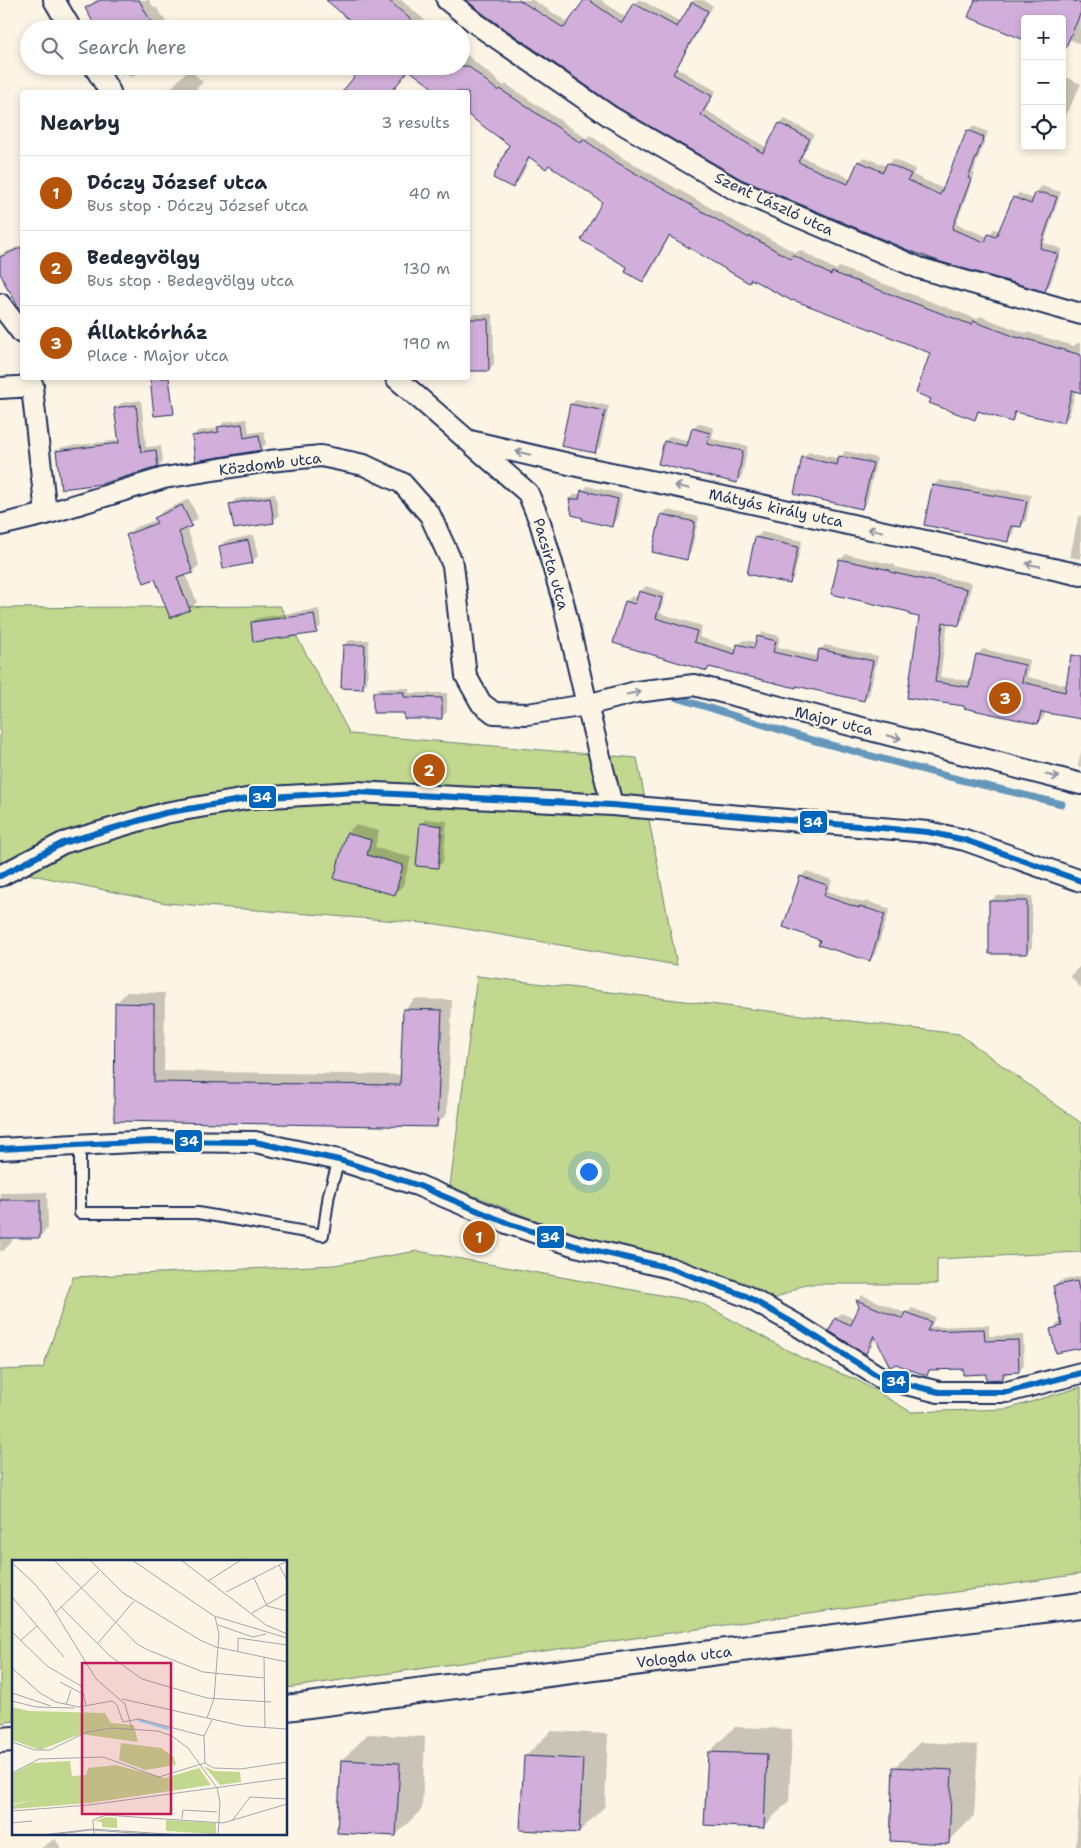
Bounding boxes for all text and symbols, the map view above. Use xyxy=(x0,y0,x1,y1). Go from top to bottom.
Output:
map controls xyxy=(1021,15,1066,150)
button: + xyxy=(1021,15,1066,60)
search box xyxy=(20,20,470,75)
icon: search xyxy=(38,34,66,62)
text: Search here xyxy=(78,35,187,60)
button: − xyxy=(1021,60,1066,105)
button: locate xyxy=(1021,105,1066,150)
text: Nearby xyxy=(40,109,120,137)
text: 3 results xyxy=(381,112,450,133)
street label: Szent László utca xyxy=(711,168,837,241)
text: Dóczy József utca xyxy=(87,170,267,195)
text: 1 xyxy=(52,183,60,204)
text: 40 m xyxy=(408,183,450,204)
text: Bus stop · Dóczy József utca xyxy=(87,195,308,216)
text: Bedegvölgy xyxy=(87,245,200,270)
text: 2 xyxy=(50,258,62,279)
text: 130 m xyxy=(403,258,450,279)
text: Bus stop · Bedegvölgy utca xyxy=(87,270,294,291)
text: Állatkórház xyxy=(87,320,208,345)
text: 3 xyxy=(50,333,62,354)
text: 190 m xyxy=(403,333,450,354)
text: Place · Major utca xyxy=(87,345,228,366)
street label: Közdomb utca xyxy=(218,448,323,480)
one-way arrow xyxy=(515,448,531,457)
one-way arrow xyxy=(674,482,690,491)
street label: Mátyás király utca xyxy=(707,484,846,532)
street label: Pacsirta utca xyxy=(528,516,574,613)
one-way arrow xyxy=(867,525,883,534)
one-way arrow xyxy=(1026,560,1042,569)
pin: 3 xyxy=(989,679,1021,717)
one-way arrow xyxy=(625,688,641,697)
street label: Major utca xyxy=(793,702,876,741)
one-way arrow xyxy=(886,733,902,742)
pin: 2 xyxy=(413,751,445,789)
one-way arrow xyxy=(1043,772,1059,782)
line badge: 34 xyxy=(248,785,277,809)
text: 34 xyxy=(252,788,272,806)
line badge: 34 xyxy=(799,810,828,834)
text: 34 xyxy=(803,813,823,831)
line badge: 34 xyxy=(174,1129,203,1153)
text: 34 xyxy=(179,1132,199,1150)
your location xyxy=(576,1159,602,1185)
pin: 1 xyxy=(463,1218,495,1256)
line badge: 34 xyxy=(536,1225,565,1249)
text: 34 xyxy=(540,1228,560,1246)
line badge: 34 xyxy=(881,1370,910,1394)
text: 34 xyxy=(886,1372,906,1390)
inset map xyxy=(12,1560,288,1836)
street label: Vologda utca xyxy=(635,1641,733,1673)

